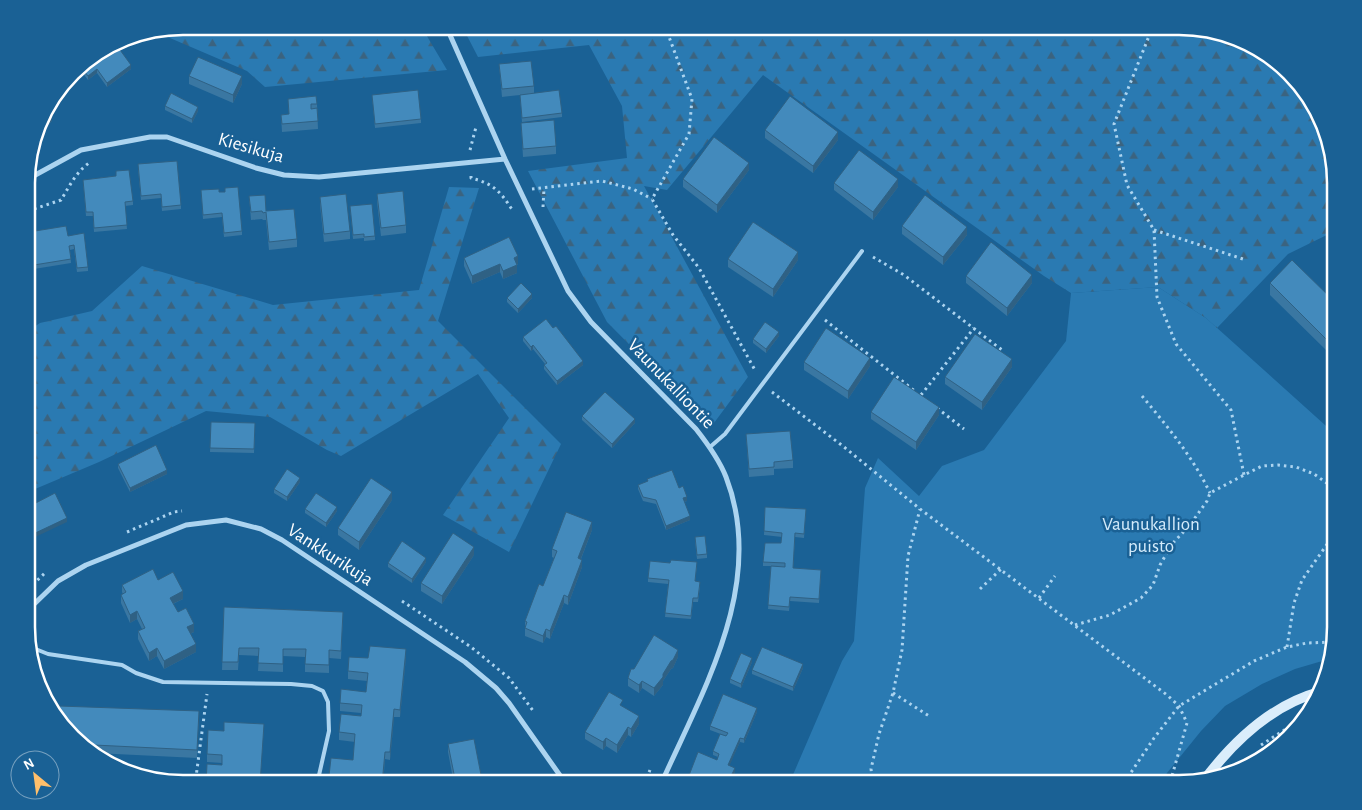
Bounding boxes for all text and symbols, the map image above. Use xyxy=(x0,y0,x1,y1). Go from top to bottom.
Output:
street label: Kiesikuja xyxy=(216,130,286,167)
street label: Vaunukalliontie xyxy=(624,335,718,433)
park label: Vaunukallion puisto xyxy=(1102,515,1200,556)
street label: Vankkurikuja xyxy=(284,520,376,590)
north arrow xyxy=(10,750,60,800)
text: N xyxy=(22,756,37,773)

